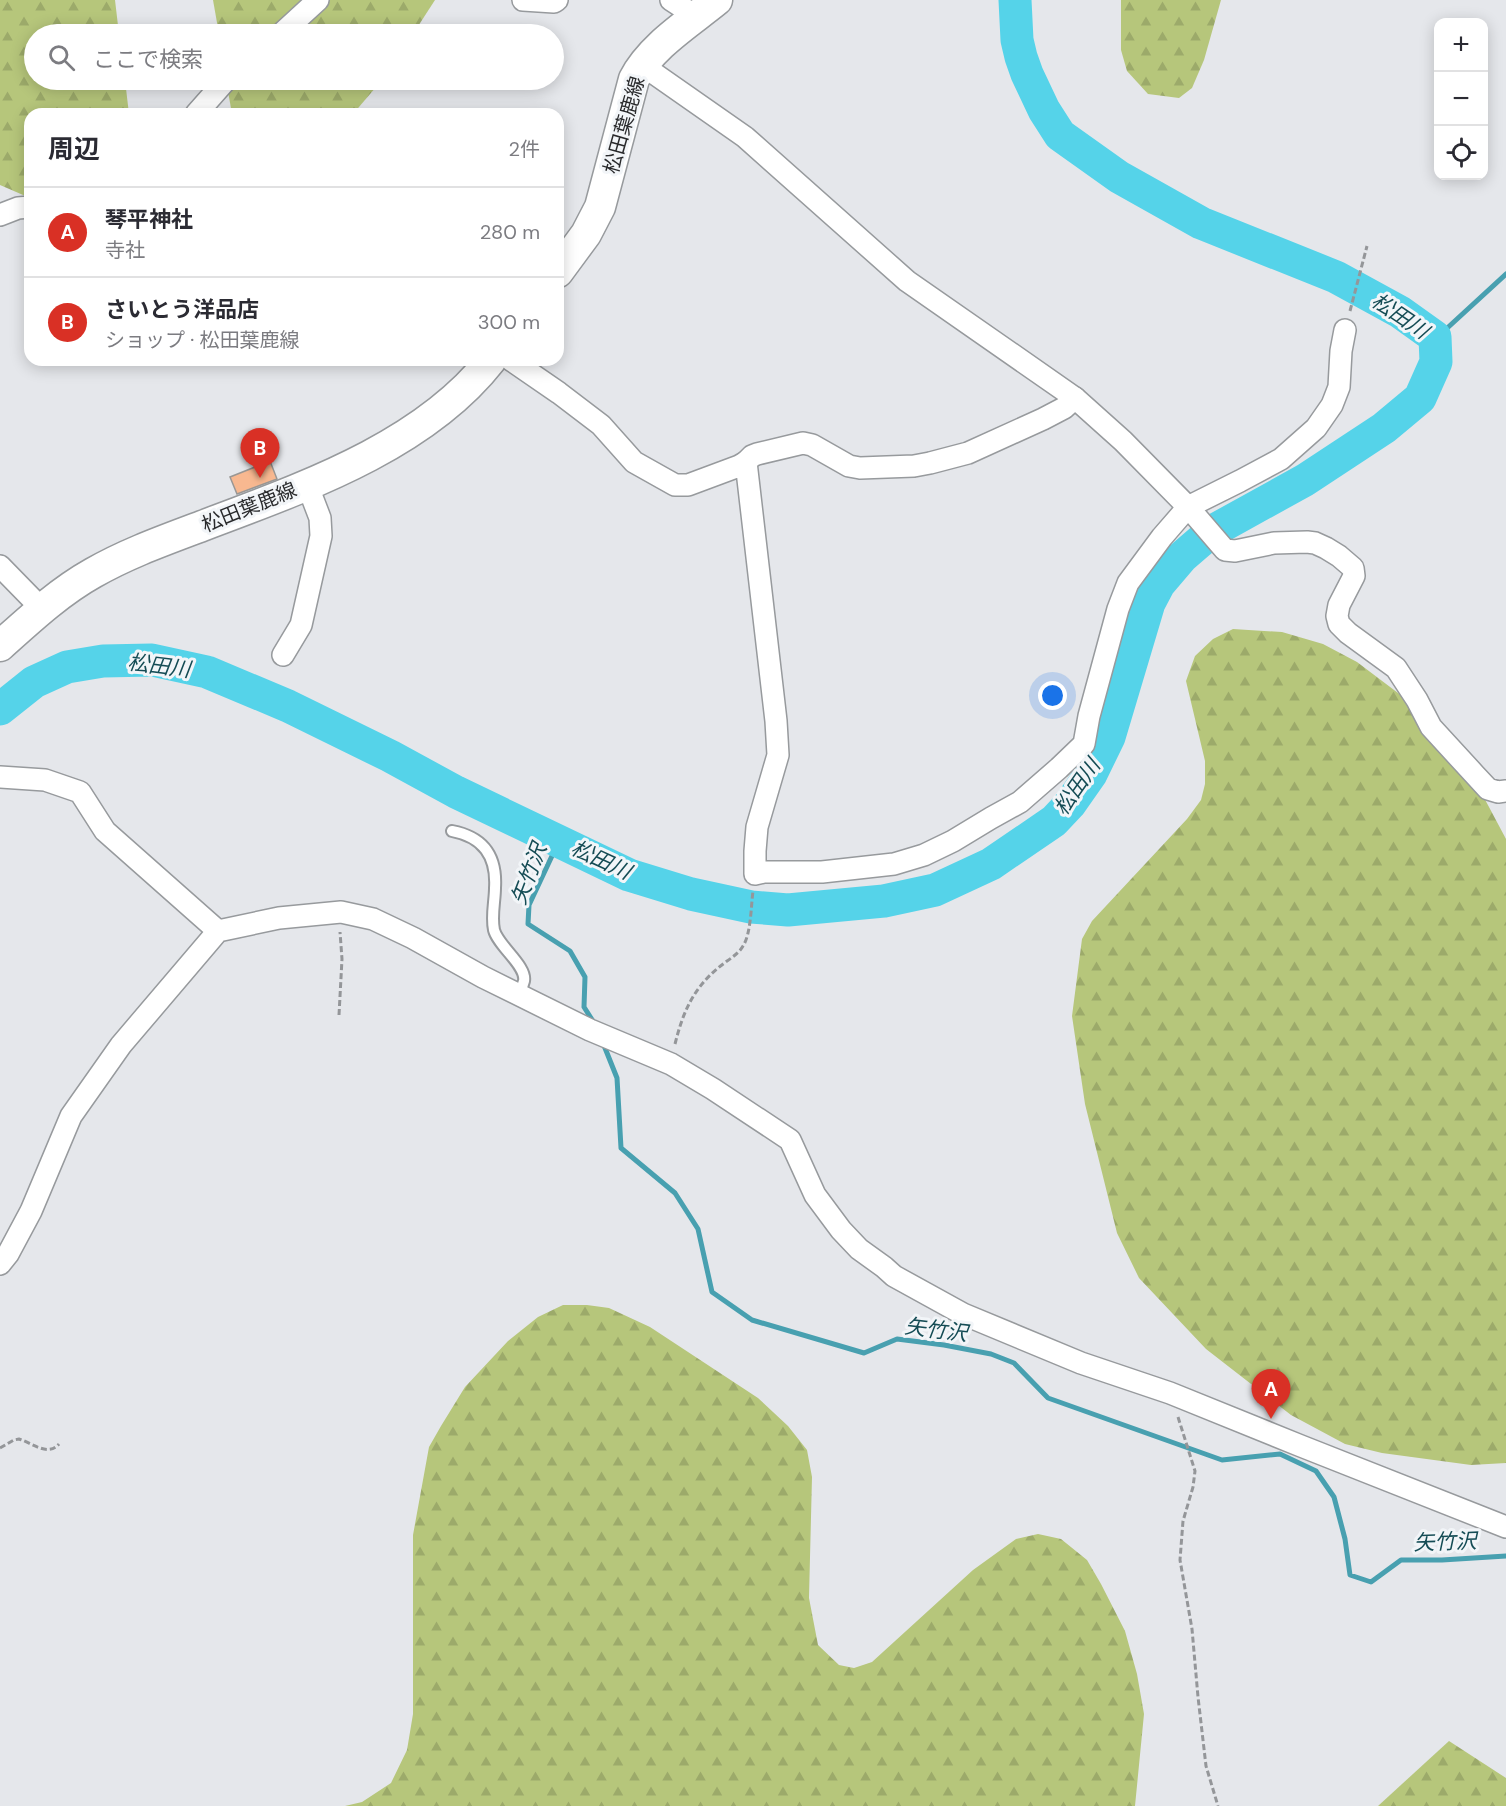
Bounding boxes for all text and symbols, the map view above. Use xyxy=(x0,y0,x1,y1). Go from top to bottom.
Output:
map controls xyxy=(1434,18,1488,180)
button: + xyxy=(1434,18,1488,72)
search box xyxy=(24,24,564,90)
icon: search xyxy=(45,41,78,74)
text: ここで検索 xyxy=(93,45,203,74)
button: − xyxy=(1434,72,1488,126)
street label: 松田葉鹿線 xyxy=(598,73,650,177)
button: locate xyxy=(1434,126,1488,180)
text: 周辺 xyxy=(48,132,100,166)
text: 2件 xyxy=(508,136,540,162)
text: 琴平神社 xyxy=(105,205,193,234)
text: A xyxy=(60,219,75,245)
text: 280 m xyxy=(480,219,540,245)
text: 寺社 xyxy=(105,237,145,263)
water label: 松田川 xyxy=(1366,287,1436,346)
text: さいとう洋品店 xyxy=(105,295,259,324)
text: B xyxy=(61,309,74,335)
text: 300 m xyxy=(478,309,540,335)
text: ショップ · 松田葉鹿線 xyxy=(105,327,300,353)
pin: B xyxy=(240,428,280,478)
street label: 松田葉鹿線 xyxy=(198,476,300,538)
water label: 松田川 xyxy=(126,648,194,684)
your location xyxy=(1038,681,1067,710)
water label: 松田川 xyxy=(1047,752,1108,821)
water label: 松田川 xyxy=(567,834,637,887)
water label: 矢竹沢 xyxy=(505,837,554,908)
water label: 矢竹沢 xyxy=(903,1312,972,1348)
pin: A xyxy=(1252,1370,1290,1419)
water label: 矢竹沢 xyxy=(1413,1527,1480,1557)

